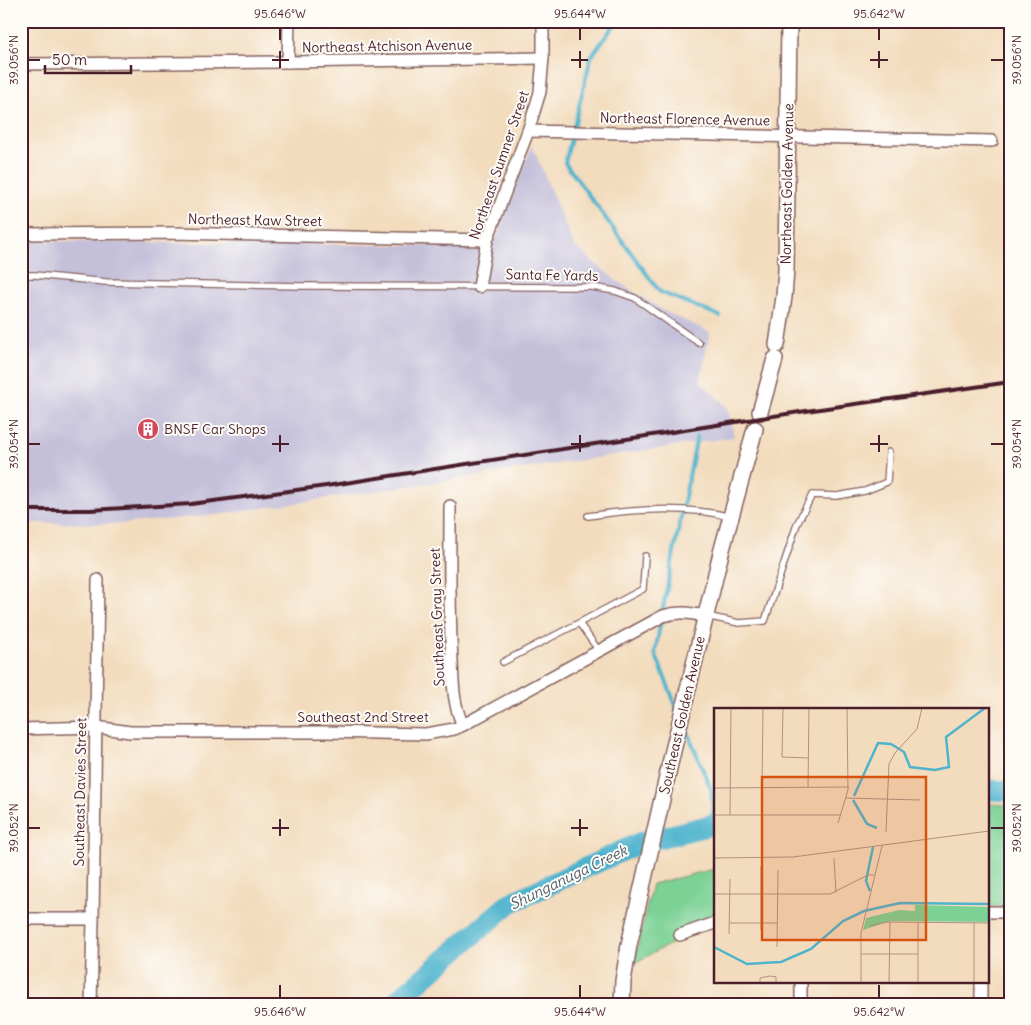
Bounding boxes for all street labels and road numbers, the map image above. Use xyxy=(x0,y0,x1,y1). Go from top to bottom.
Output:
street label: Northeast Atchison Avenue xyxy=(302,36,472,56)
street label: Northeast Sumner Street xyxy=(465,88,533,242)
street label: Northeast Golden Avenue xyxy=(777,103,797,265)
street label: Northeast Florence Avenue xyxy=(600,109,770,129)
street label: Northeast Kaw Street xyxy=(188,210,322,230)
street label: Santa Fe Yards xyxy=(505,265,599,285)
street label: Southeast Gray Street xyxy=(426,547,448,687)
street label: Southeast Golden Avenue xyxy=(655,634,709,796)
street label: Southeast 2nd Street xyxy=(297,708,429,726)
street label: Southeast Davies Street xyxy=(70,717,90,867)

